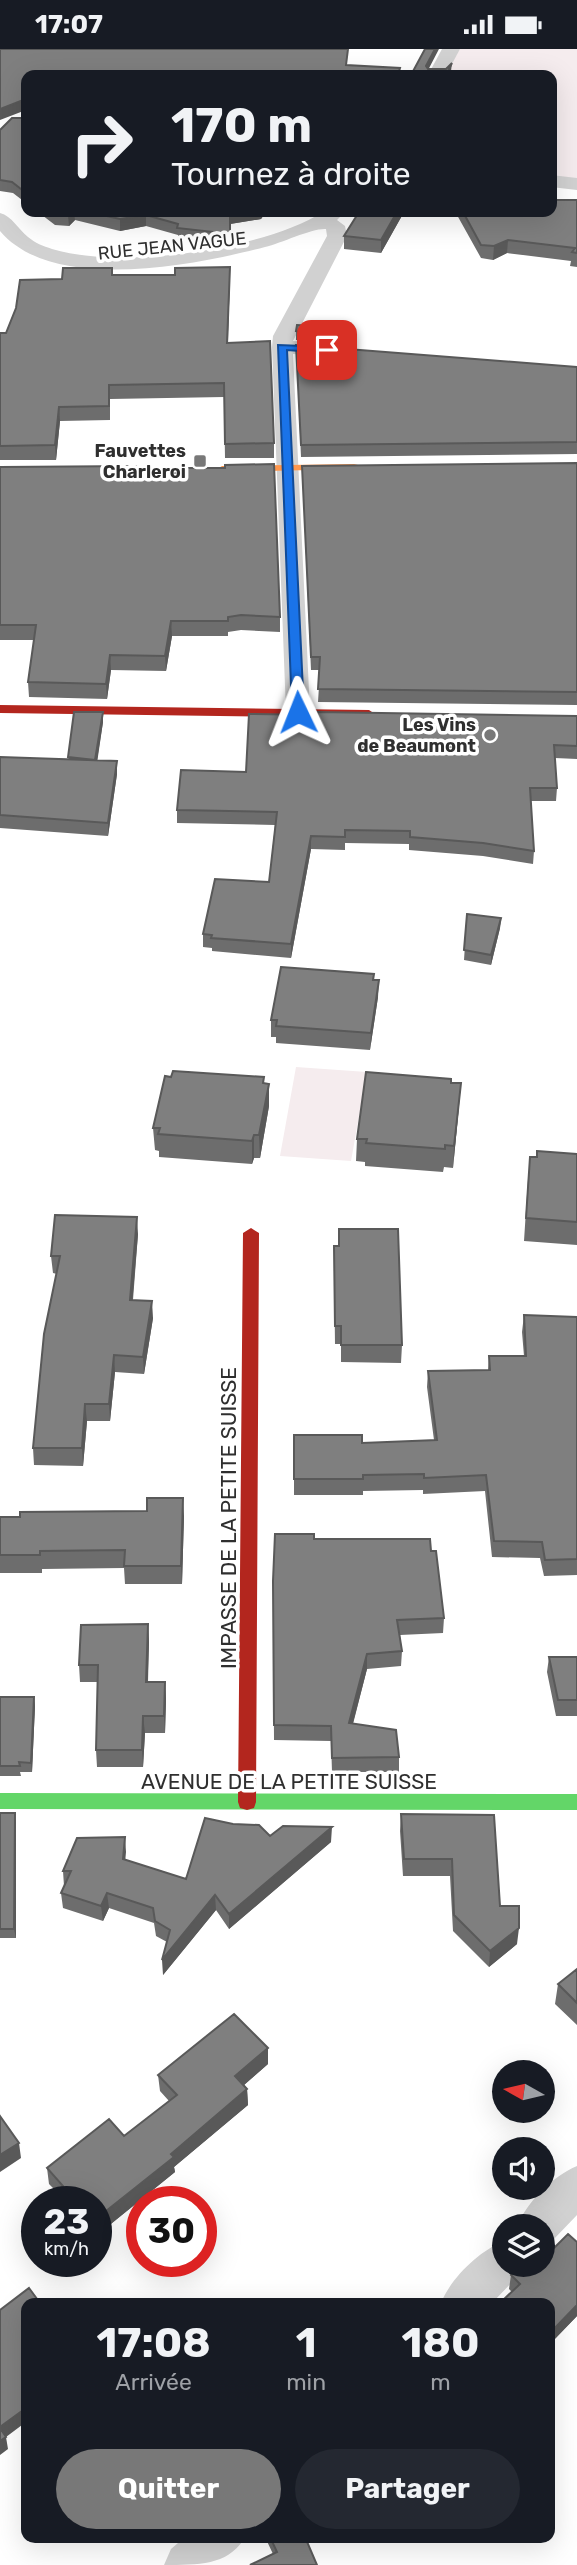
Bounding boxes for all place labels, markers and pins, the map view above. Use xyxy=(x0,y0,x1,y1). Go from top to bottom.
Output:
pin xyxy=(297,320,357,380)
place label: Fauvettes Charleroi xyxy=(95,440,186,483)
marker: Fauvettes Charleroi xyxy=(192,453,208,469)
place label: Les Vins de Beaumont xyxy=(357,714,476,757)
marker: Les Vins de Beaumont xyxy=(482,727,498,743)

